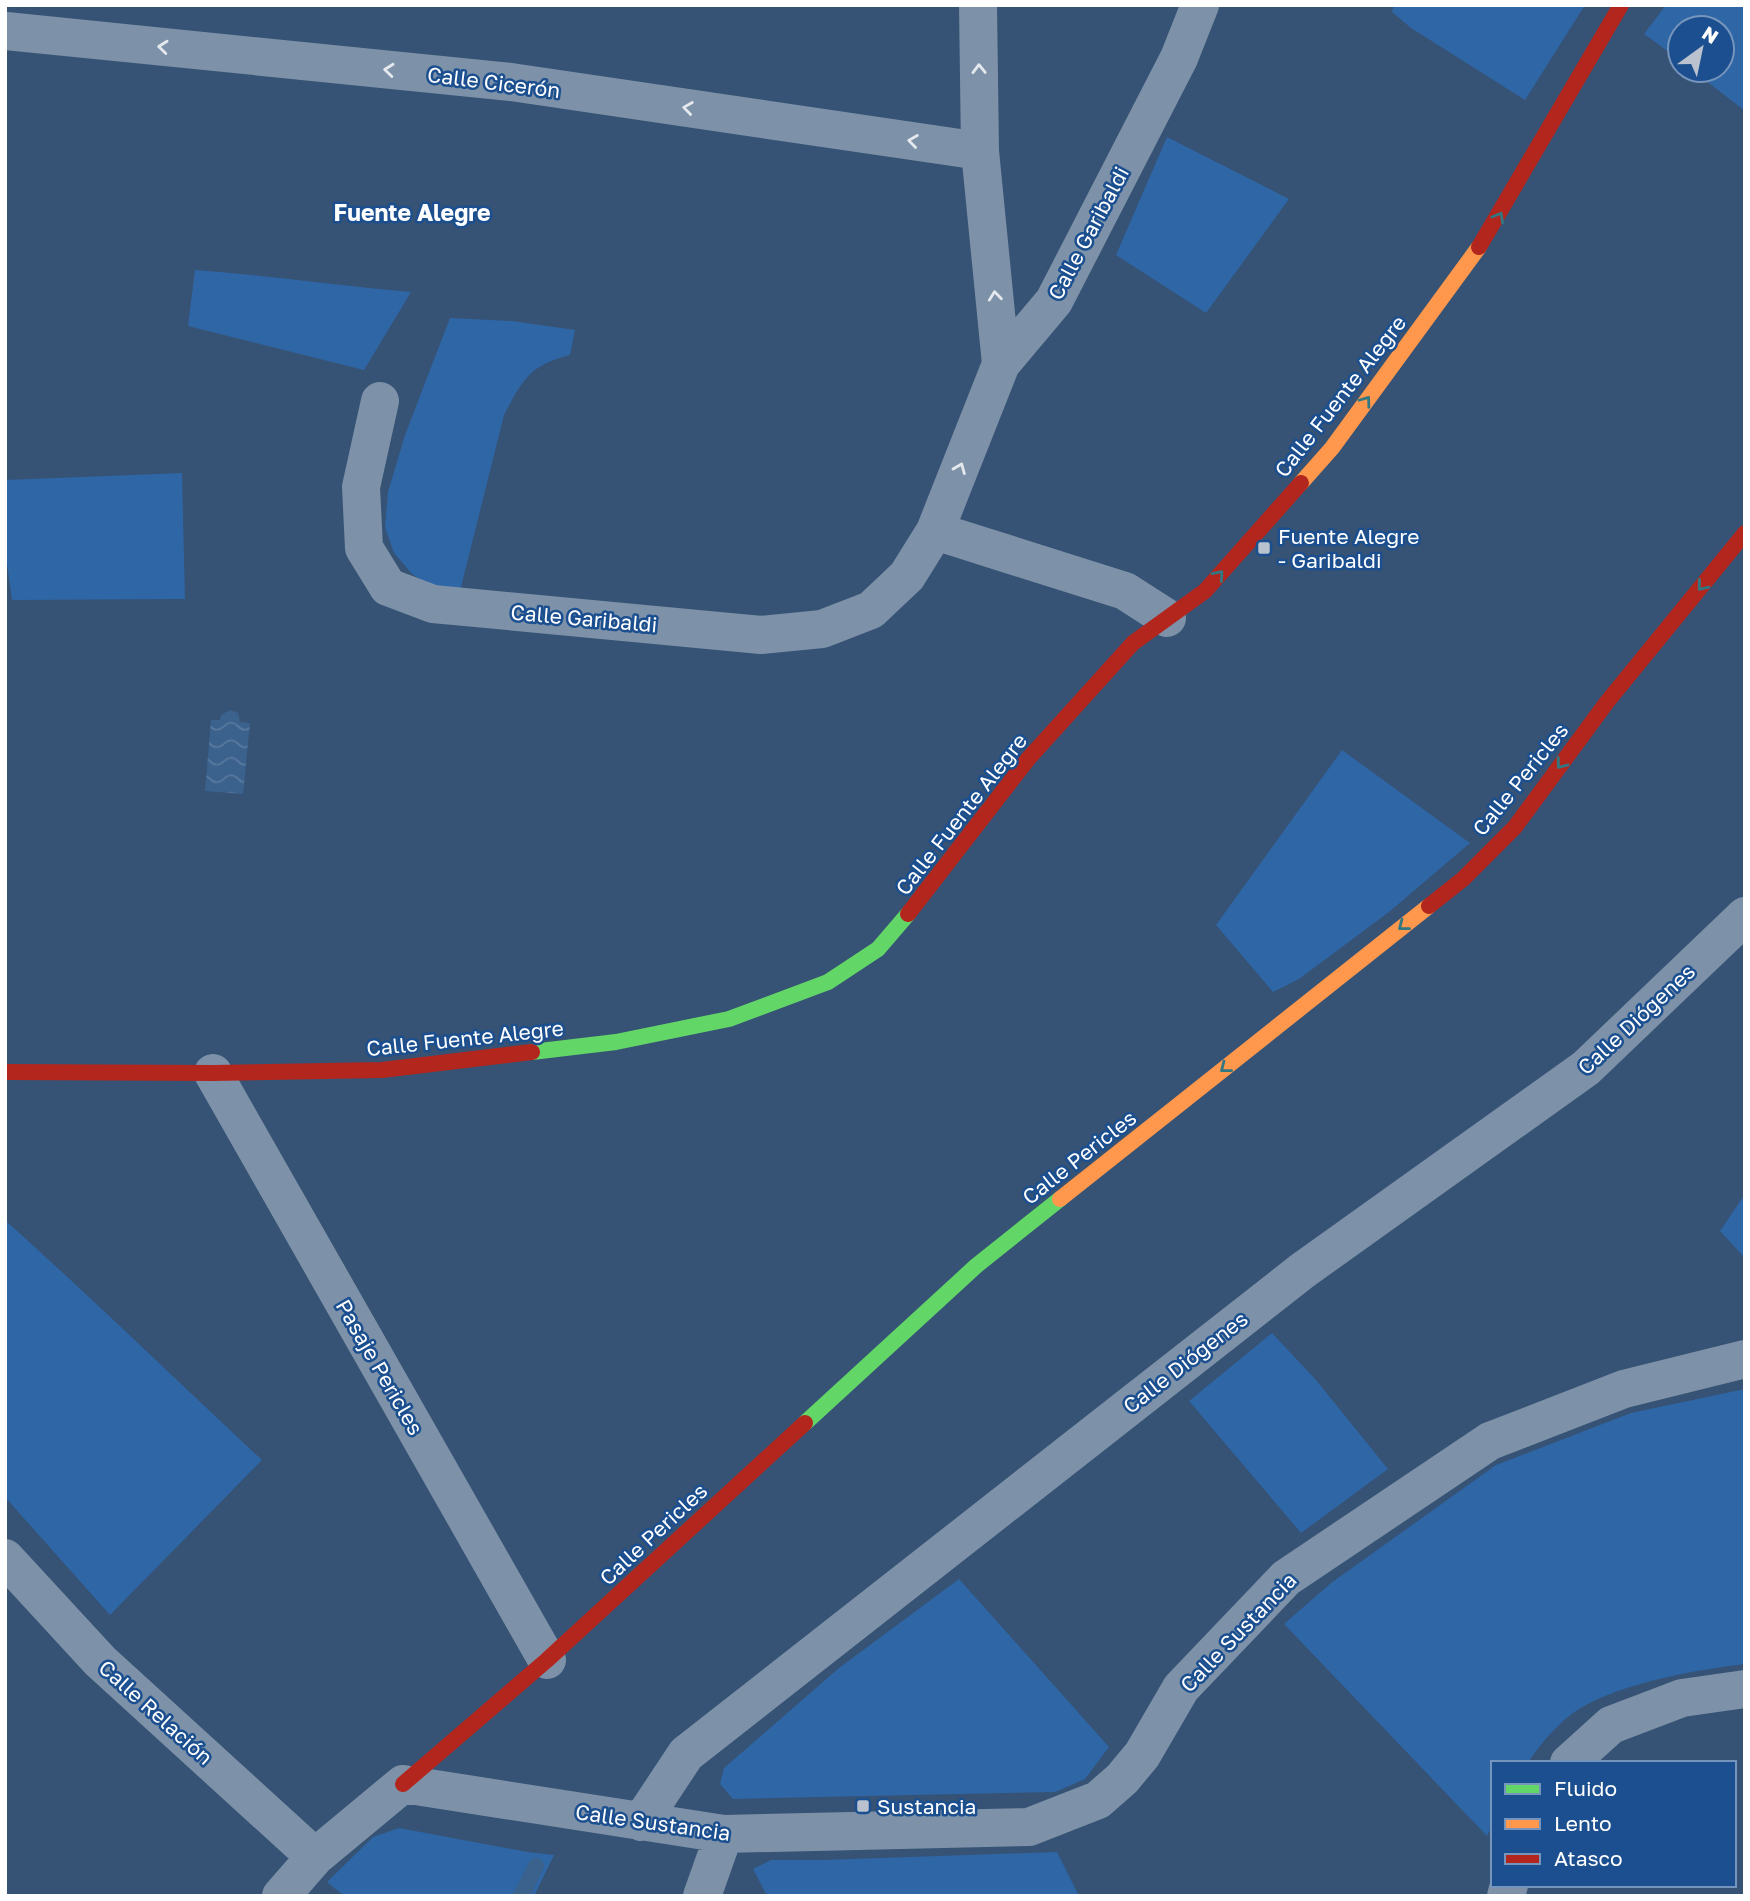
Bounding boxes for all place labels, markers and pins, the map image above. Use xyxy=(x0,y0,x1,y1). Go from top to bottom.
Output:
place label: Fuente Alegre - Garibaldi xyxy=(1278,523,1419,573)
marker: Fuente Alegre - Garibaldi xyxy=(1256,540,1272,556)
place label: Sustancia xyxy=(877,1793,976,1819)
marker: Sustancia xyxy=(855,1798,871,1814)

